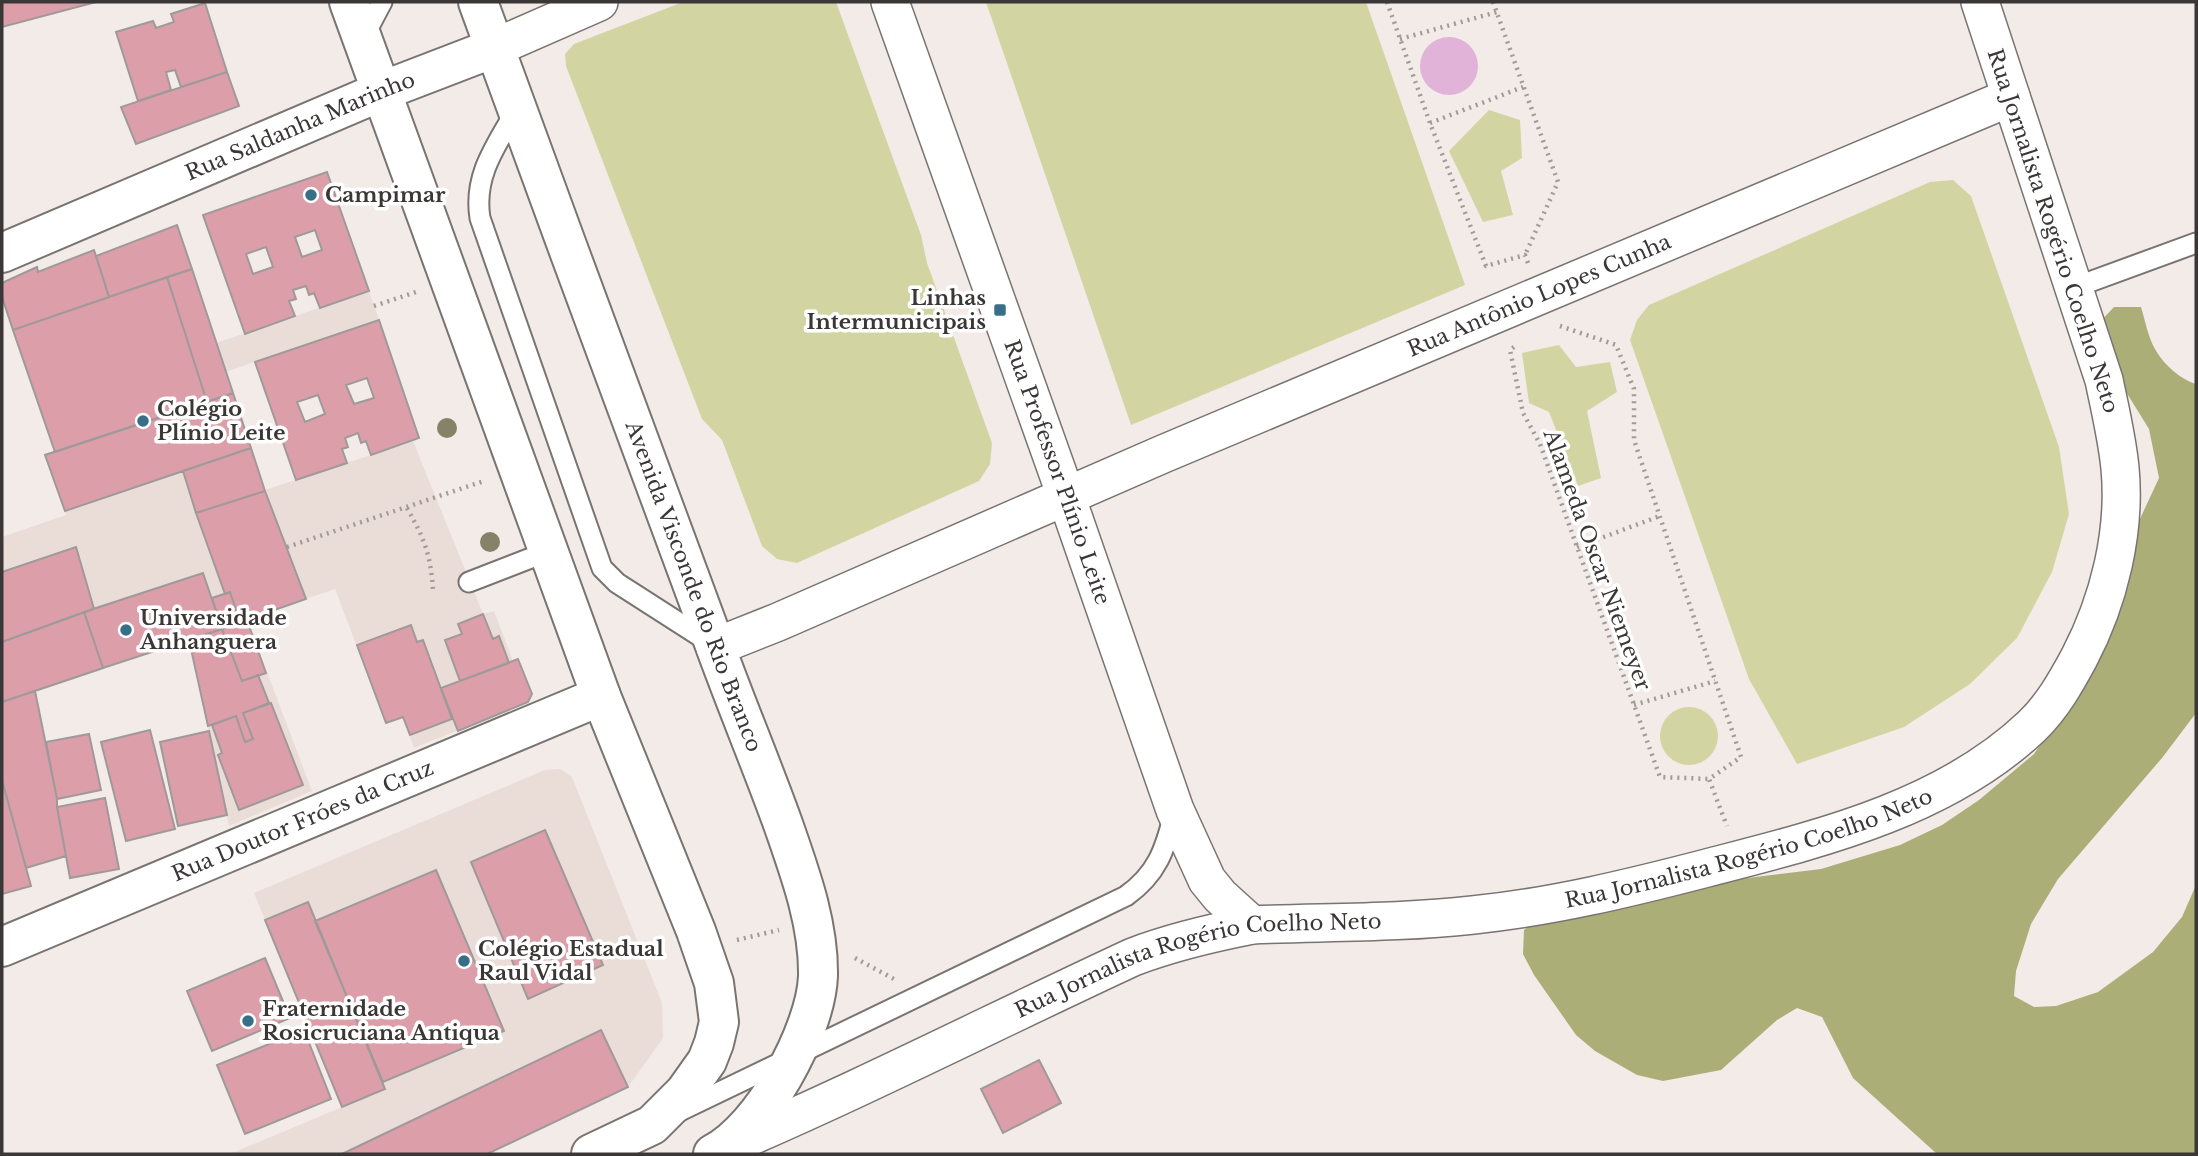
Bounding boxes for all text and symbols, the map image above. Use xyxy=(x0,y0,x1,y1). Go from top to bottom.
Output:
street label: Rua Jornalista Rogério Coelho Neto xyxy=(1982,45,2124,417)
street label: Rua Saldanha Marinho xyxy=(181,67,419,186)
place label: Campimar xyxy=(325,182,446,208)
marker: Campimar xyxy=(303,187,319,203)
street label: Rua Antônio Lopes Cunha xyxy=(1404,229,1675,363)
place label: Linhas Intermunicipais xyxy=(807,285,986,335)
marker: Linhas Intermunicipais xyxy=(992,302,1008,318)
street label: Rua Professor Plínio Leite xyxy=(998,336,1116,608)
place label: Colégio Plínio Leite xyxy=(157,396,285,446)
marker: Colégio Plínio Leite xyxy=(135,413,151,429)
street label: Avenida Visconde do Rio Branco xyxy=(619,416,767,756)
street label: Alameda Oscar Niemeyer xyxy=(1537,425,1656,694)
place label: Universidade Anhanguera xyxy=(139,605,287,655)
marker: Universidade Anhanguera xyxy=(118,622,134,638)
street label: Rua Doutor Fróes da Cruz xyxy=(168,755,437,887)
street label: Rua Jornalista Rogério Coelho Neto xyxy=(1563,783,1937,914)
street label: Rua Jornalista Rogério Coelho Neto xyxy=(1011,908,1382,1024)
place label: Colégio Estadual Raul Vidal xyxy=(478,936,664,986)
marker: Colégio Estadual Raul Vidal xyxy=(456,953,472,969)
place label: Fraternidade Rosicruciana Antiqua xyxy=(262,996,500,1046)
marker: Fraternidade Rosicruciana Antiqua xyxy=(240,1013,256,1029)

